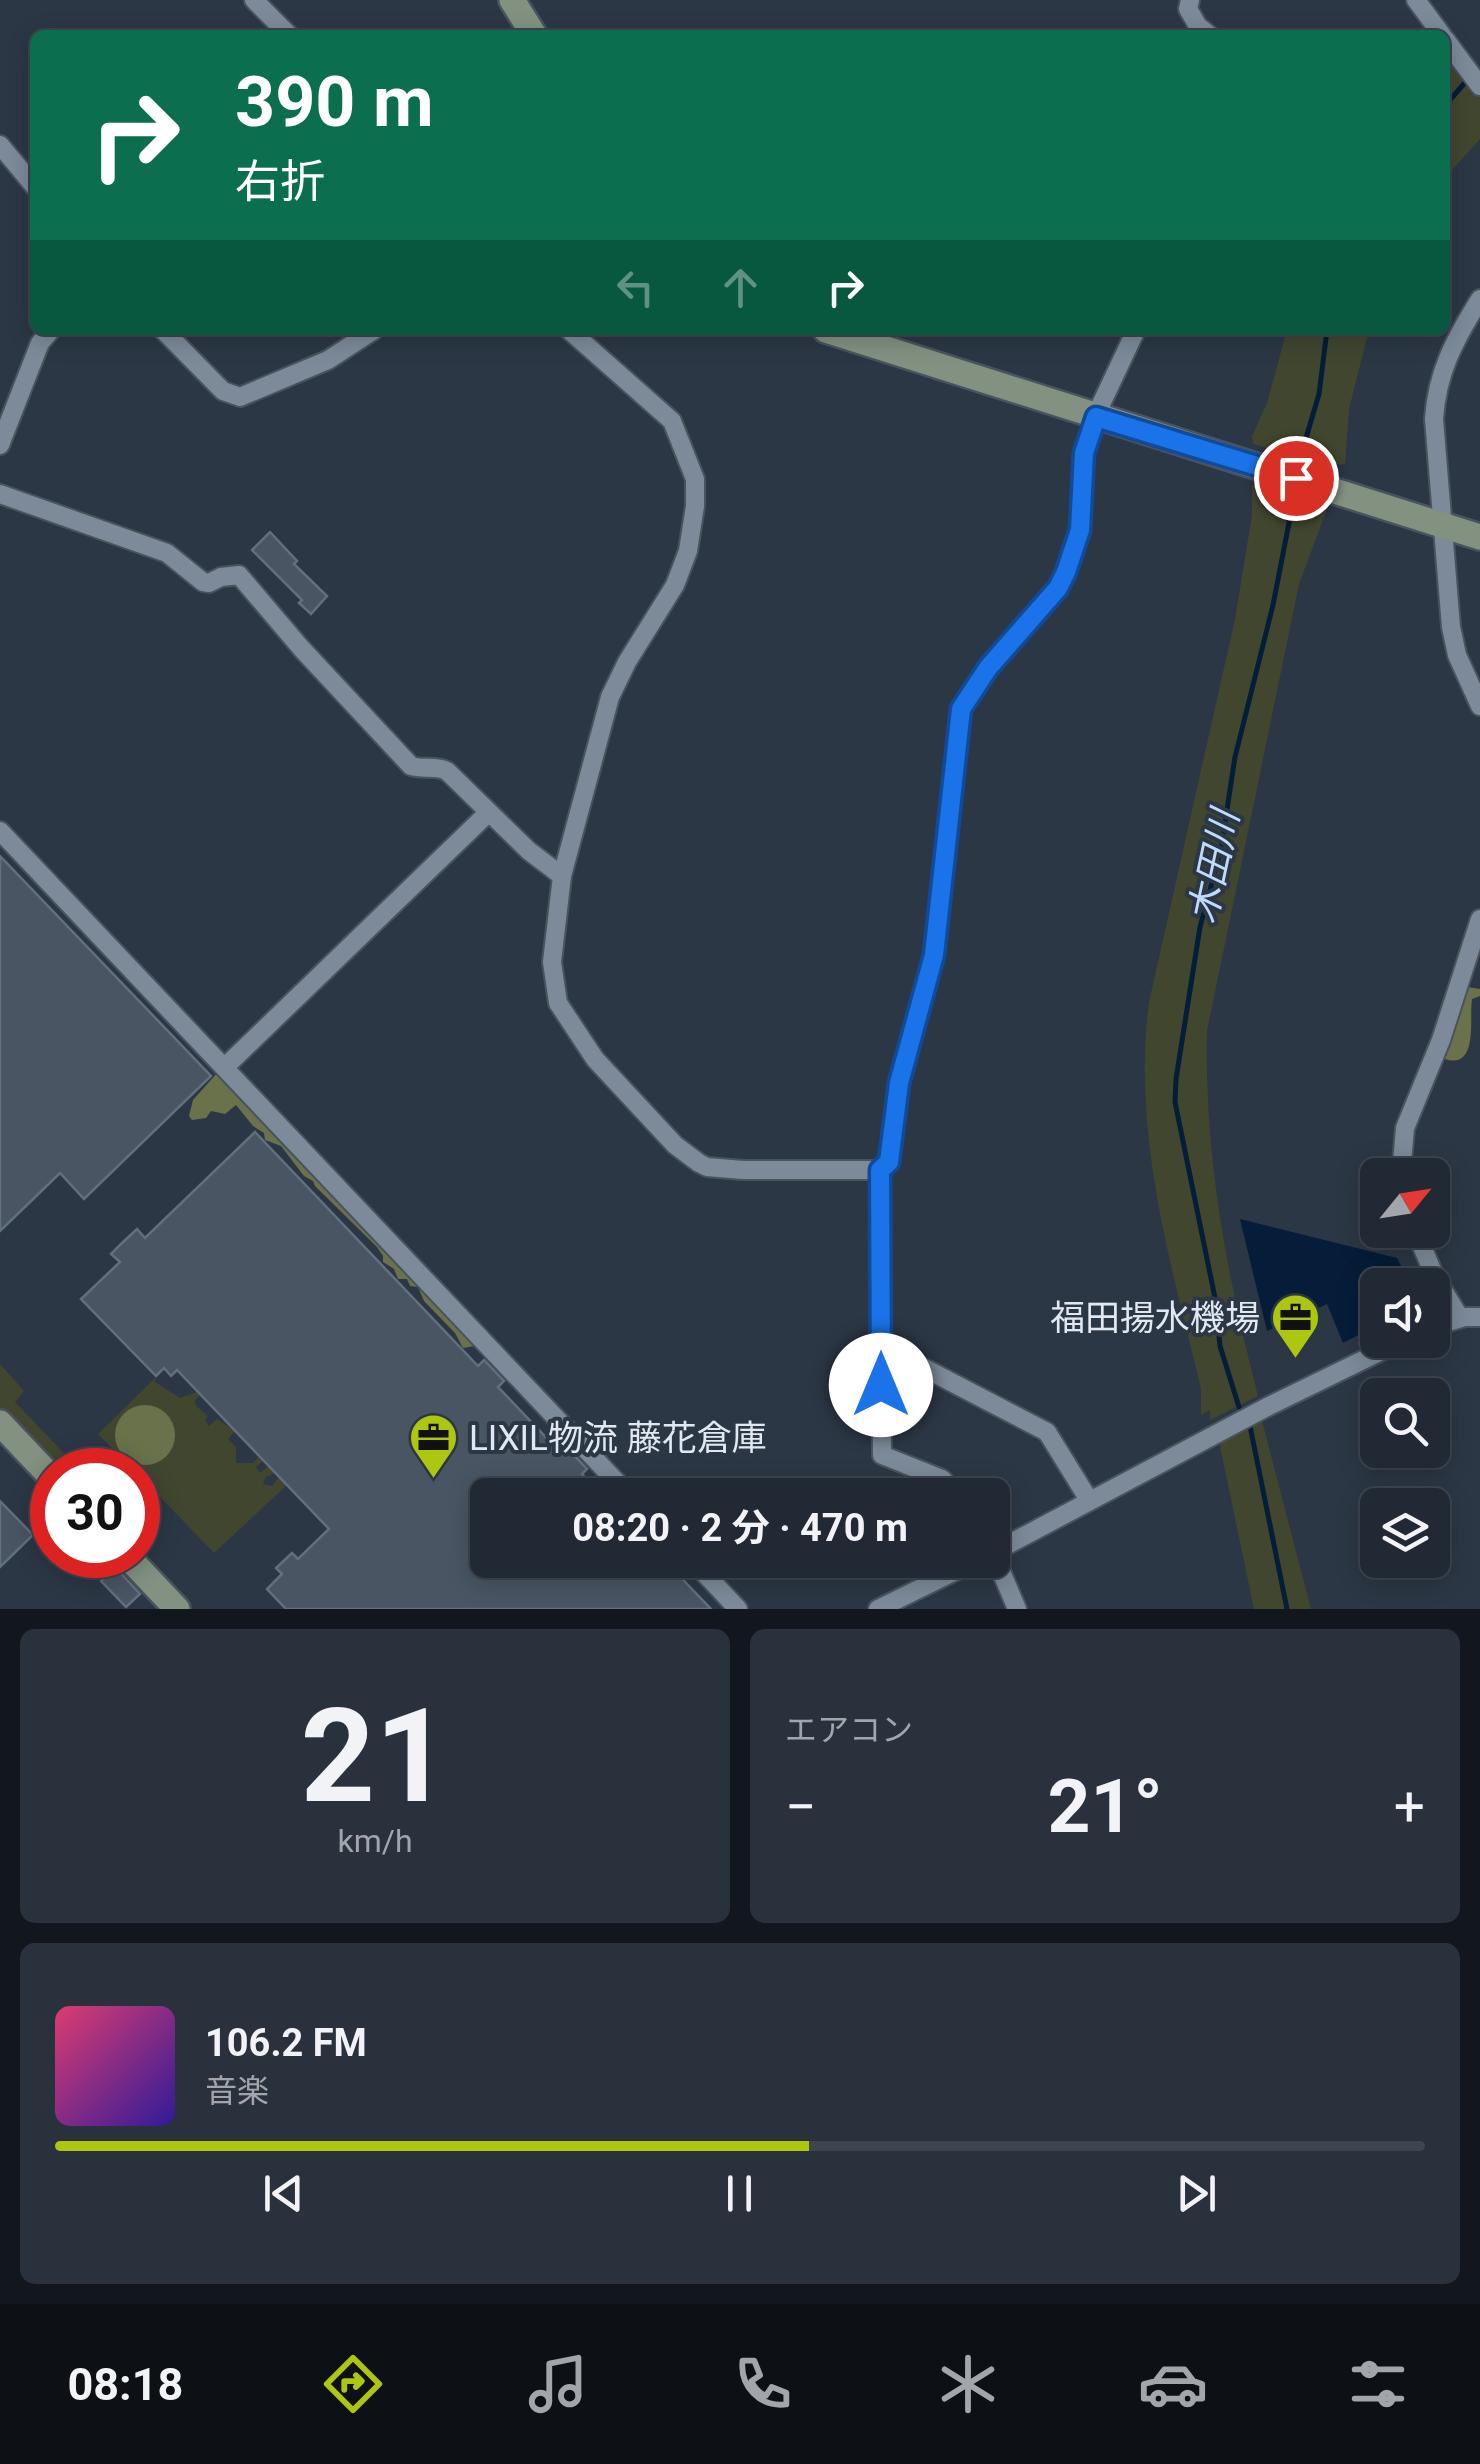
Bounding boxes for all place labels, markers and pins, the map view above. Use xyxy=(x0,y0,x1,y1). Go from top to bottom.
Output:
pin xyxy=(1254,436,1339,521)
office icon: 福田揚水機場 xyxy=(1269,1292,1321,1360)
place label: 福田揚水機場 xyxy=(1050,1298,1260,1339)
office icon: LIXIL物流 藤花倉庫 xyxy=(408,1412,460,1480)
place label: LIXIL物流 藤花倉庫 xyxy=(469,1418,767,1459)

